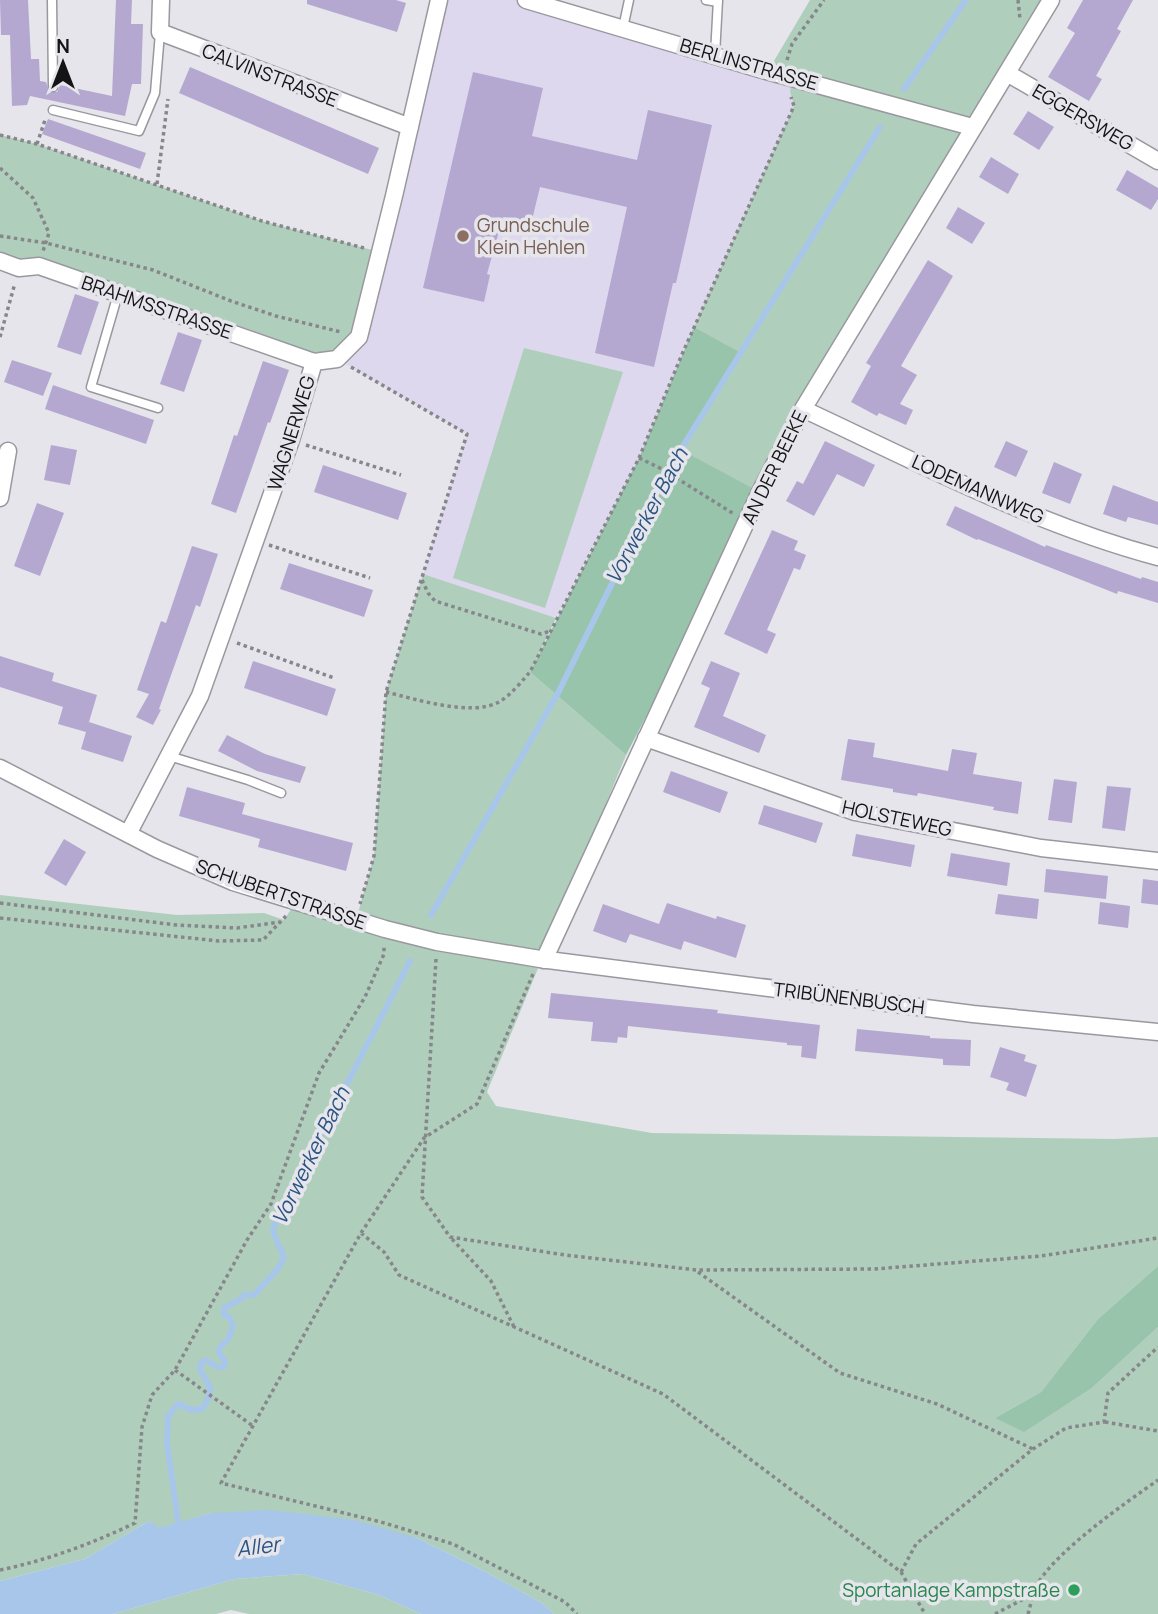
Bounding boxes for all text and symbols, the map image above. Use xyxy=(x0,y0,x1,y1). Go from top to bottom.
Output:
north arrow xyxy=(28,28,98,98)
street label: BERLINSTRASSE xyxy=(677,32,821,96)
text: N xyxy=(56,33,70,59)
street label: CALVINSTRASSE xyxy=(198,37,342,113)
street label: EGGERSWEG xyxy=(1028,78,1138,156)
place label: Grundschule Klein Hehlen xyxy=(477,212,590,260)
marker: Grundschule Klein Hehlen xyxy=(455,228,471,244)
street label: BRAHMSSTRASSE xyxy=(78,269,236,345)
street label: WAGNERWEG xyxy=(261,372,321,494)
street label: AN DER BEEKE xyxy=(735,406,813,528)
water label: Vorwerker Bach xyxy=(599,441,694,588)
street label: LODEMANNWEG xyxy=(908,448,1048,530)
street label: HOLSTEWEG xyxy=(840,794,954,842)
street label: SCHUBERTSTRASSE xyxy=(192,853,370,935)
street label: TRIBÜNENBUSCH xyxy=(772,976,926,1020)
water label: Vorwerker Bach xyxy=(265,1081,356,1229)
water label: Aller xyxy=(235,1529,283,1563)
place label: Sportanlage Kampstraße xyxy=(842,1577,1060,1603)
marker: Sportanlage Kampstraße xyxy=(1066,1582,1082,1598)

